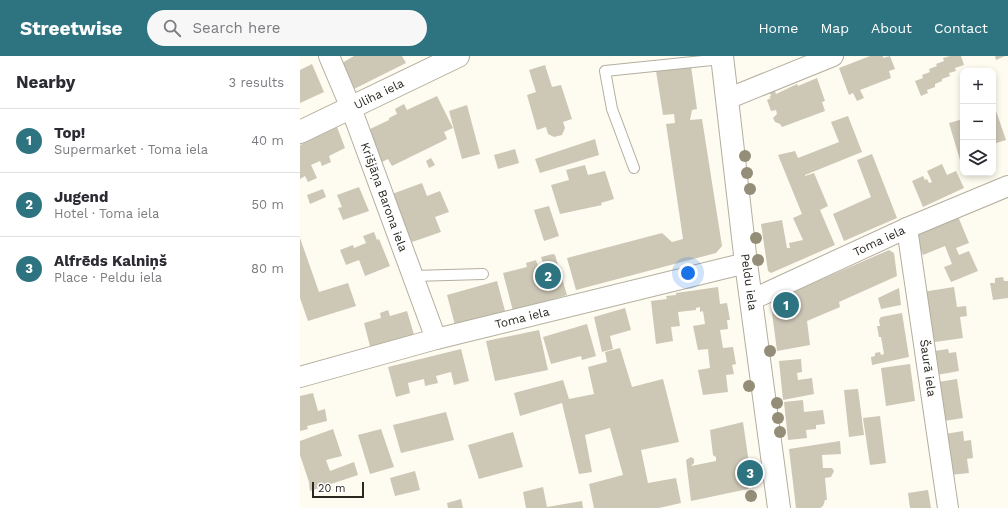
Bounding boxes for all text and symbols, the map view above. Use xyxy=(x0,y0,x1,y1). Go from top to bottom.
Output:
search box xyxy=(147,10,427,46)
text: Streetwise xyxy=(20,17,123,40)
icon: search xyxy=(161,17,183,39)
text: Search here xyxy=(193,19,280,37)
text: Home xyxy=(758,20,798,36)
text: Map xyxy=(820,20,849,36)
text: About xyxy=(871,20,912,36)
text: Contact xyxy=(934,20,988,36)
map controls xyxy=(960,68,996,176)
button: + xyxy=(960,68,996,104)
text: Nearby xyxy=(16,72,75,92)
text: 3 results xyxy=(229,75,284,90)
street label: Uliha iela xyxy=(352,76,406,112)
button: − xyxy=(960,104,996,140)
text: Top! xyxy=(54,124,85,142)
text: 1 xyxy=(26,133,32,148)
text: 40 m xyxy=(251,133,284,148)
street label: Krišjāņa Barona iela xyxy=(358,140,410,254)
button: layers xyxy=(960,140,996,176)
text: Supermarket · Toma iela xyxy=(54,142,208,157)
text: Jugend xyxy=(54,188,108,206)
text: 2 xyxy=(25,197,33,212)
text: 50 m xyxy=(252,197,284,212)
text: Hotel · Toma iela xyxy=(54,206,159,221)
street label: Toma iela xyxy=(851,223,907,259)
text: Alfrēds Kalniņš xyxy=(54,252,167,270)
street label: Peldu iela xyxy=(738,253,760,312)
text: 3 xyxy=(25,261,33,276)
text: 80 m xyxy=(251,261,284,276)
pin: 2 xyxy=(535,261,561,291)
your location xyxy=(678,263,698,283)
text: Place · Peldu iela xyxy=(54,270,162,285)
pin: 1 xyxy=(773,290,799,320)
street label: Toma iela xyxy=(493,304,551,332)
street label: Šaurā iela xyxy=(917,338,939,398)
pin: 3 xyxy=(737,458,763,488)
scale bar xyxy=(312,480,364,499)
text: 20 m xyxy=(318,482,346,495)

